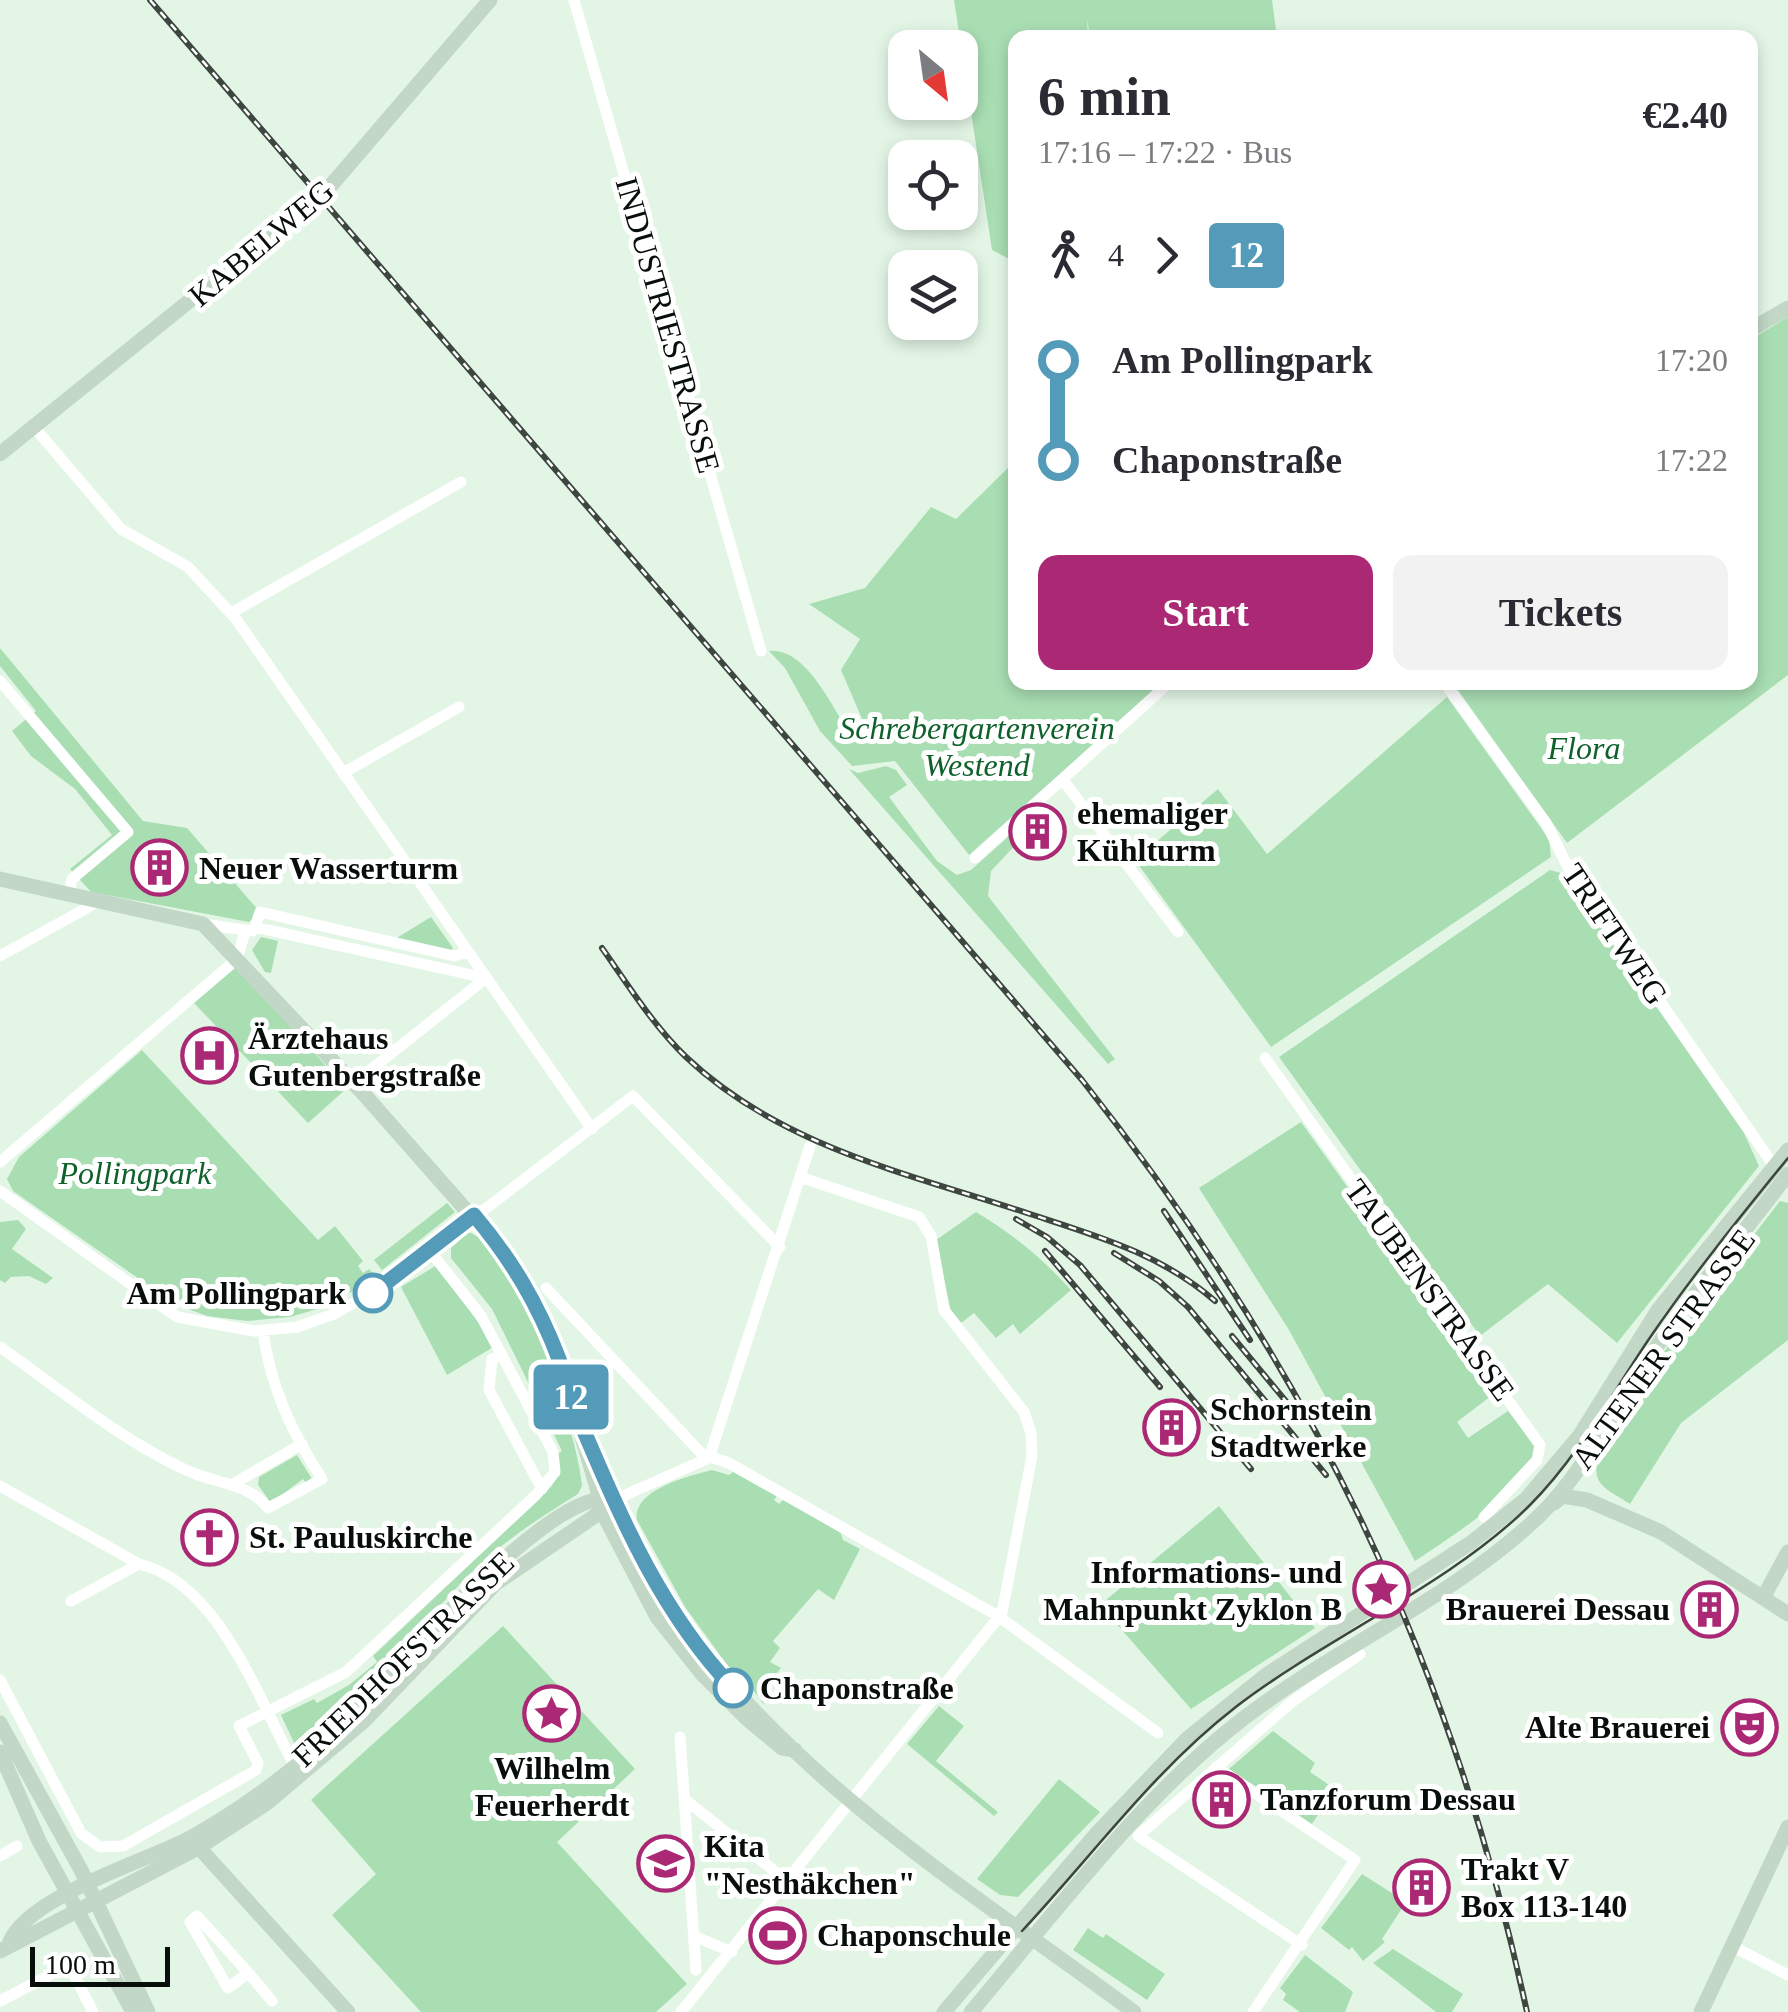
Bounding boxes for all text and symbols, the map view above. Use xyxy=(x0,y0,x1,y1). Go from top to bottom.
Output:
north arrow xyxy=(888,30,978,120)
map controls xyxy=(888,30,978,340)
text: 6 min xyxy=(1038,66,1171,127)
text: €2.40 xyxy=(1643,94,1728,136)
text: 17:16 – 17:22 · Bus xyxy=(1038,134,1292,170)
button: locate xyxy=(888,140,978,230)
street label: KABELWEG xyxy=(182,172,340,314)
street label: INDUSTRIESTRASSE xyxy=(609,173,727,477)
icon: walk xyxy=(1038,228,1093,283)
icon: forward xyxy=(1139,228,1194,283)
text: 12 xyxy=(1229,236,1264,275)
text: 4 xyxy=(1108,237,1124,273)
button: layers xyxy=(888,250,978,340)
text: Am Pollingpark xyxy=(1112,339,1373,381)
text: 17:20 xyxy=(1655,342,1728,378)
text: Chaponstraße xyxy=(1112,439,1342,481)
text: 17:22 xyxy=(1655,442,1728,478)
button: Start xyxy=(1038,555,1373,670)
button: Tickets xyxy=(1393,555,1728,670)
park label: Schrebergartenverein Westend xyxy=(839,710,1115,783)
park label: Flora xyxy=(1547,730,1620,766)
place label: ehemaliger Kühlturm xyxy=(1077,795,1228,868)
building icon: ehemaliger Kühlturm xyxy=(1008,801,1068,861)
building icon: Neuer Wasserturm xyxy=(130,838,190,898)
place label: Neuer Wasserturm xyxy=(199,850,459,886)
street label: TRIFTWEG xyxy=(1555,857,1675,1011)
place label: Ärztehaus Gutenbergstraße xyxy=(248,1020,481,1093)
hospital icon: Ärztehaus Gutenbergstraße xyxy=(179,1026,239,1086)
park label: Pollingpark xyxy=(58,1155,212,1191)
street label: TAUBENSTRASSE xyxy=(1338,1173,1522,1407)
street label: ALTENER STRASSE xyxy=(1564,1222,1762,1476)
marker: Am Pollingpark xyxy=(354,1274,392,1312)
place label: Am Pollingpark xyxy=(126,1275,346,1311)
line badge: 12 xyxy=(526,1364,616,1430)
text: 12 xyxy=(554,1378,589,1417)
place label: Schornstein Stadtwerke xyxy=(1210,1391,1372,1464)
building icon: Schornstein Stadtwerke xyxy=(1141,1397,1201,1457)
church icon: St. Pauluskirche xyxy=(180,1507,240,1567)
place label: St. Pauluskirche xyxy=(249,1519,472,1555)
street label: FRIEDHOFSTRASSE xyxy=(285,1544,521,1774)
place label: Informations- und Mahnpunkt Zyklon B xyxy=(1043,1554,1342,1627)
place icon: Informations- und Mahnpunkt Zyklon B xyxy=(1351,1560,1411,1620)
building icon: Brauerei Dessau xyxy=(1679,1579,1739,1639)
place label: Brauerei Dessau xyxy=(1446,1591,1670,1627)
marker: Chaponstraße xyxy=(714,1669,752,1707)
place label: Chaponstraße xyxy=(760,1670,954,1706)
place icon: Wilhelm Feuerherdt xyxy=(522,1684,582,1744)
theatre icon: Alte Brauerei xyxy=(1719,1697,1779,1757)
place label: Alte Brauerei xyxy=(1525,1709,1710,1745)
place label: Wilhelm Feuerherdt xyxy=(475,1750,630,1823)
building icon: Tanzforum Dessau xyxy=(1191,1769,1251,1829)
place label: Tanzforum Dessau xyxy=(1260,1781,1516,1817)
place label: Kita "Nesthäkchen" xyxy=(704,1828,916,1901)
school or university icon: Kita "Nesthäkchen" xyxy=(635,1834,695,1894)
place label: Trakt V Box 113-140 xyxy=(1461,1851,1627,1924)
building icon: Trakt V Box 113-140 xyxy=(1392,1857,1452,1917)
sports icon: Chaponschule xyxy=(748,1905,808,1965)
place label: Chaponschule xyxy=(817,1917,1011,1953)
scale bar xyxy=(30,1942,170,1986)
text: 100 m xyxy=(45,1949,116,1980)

